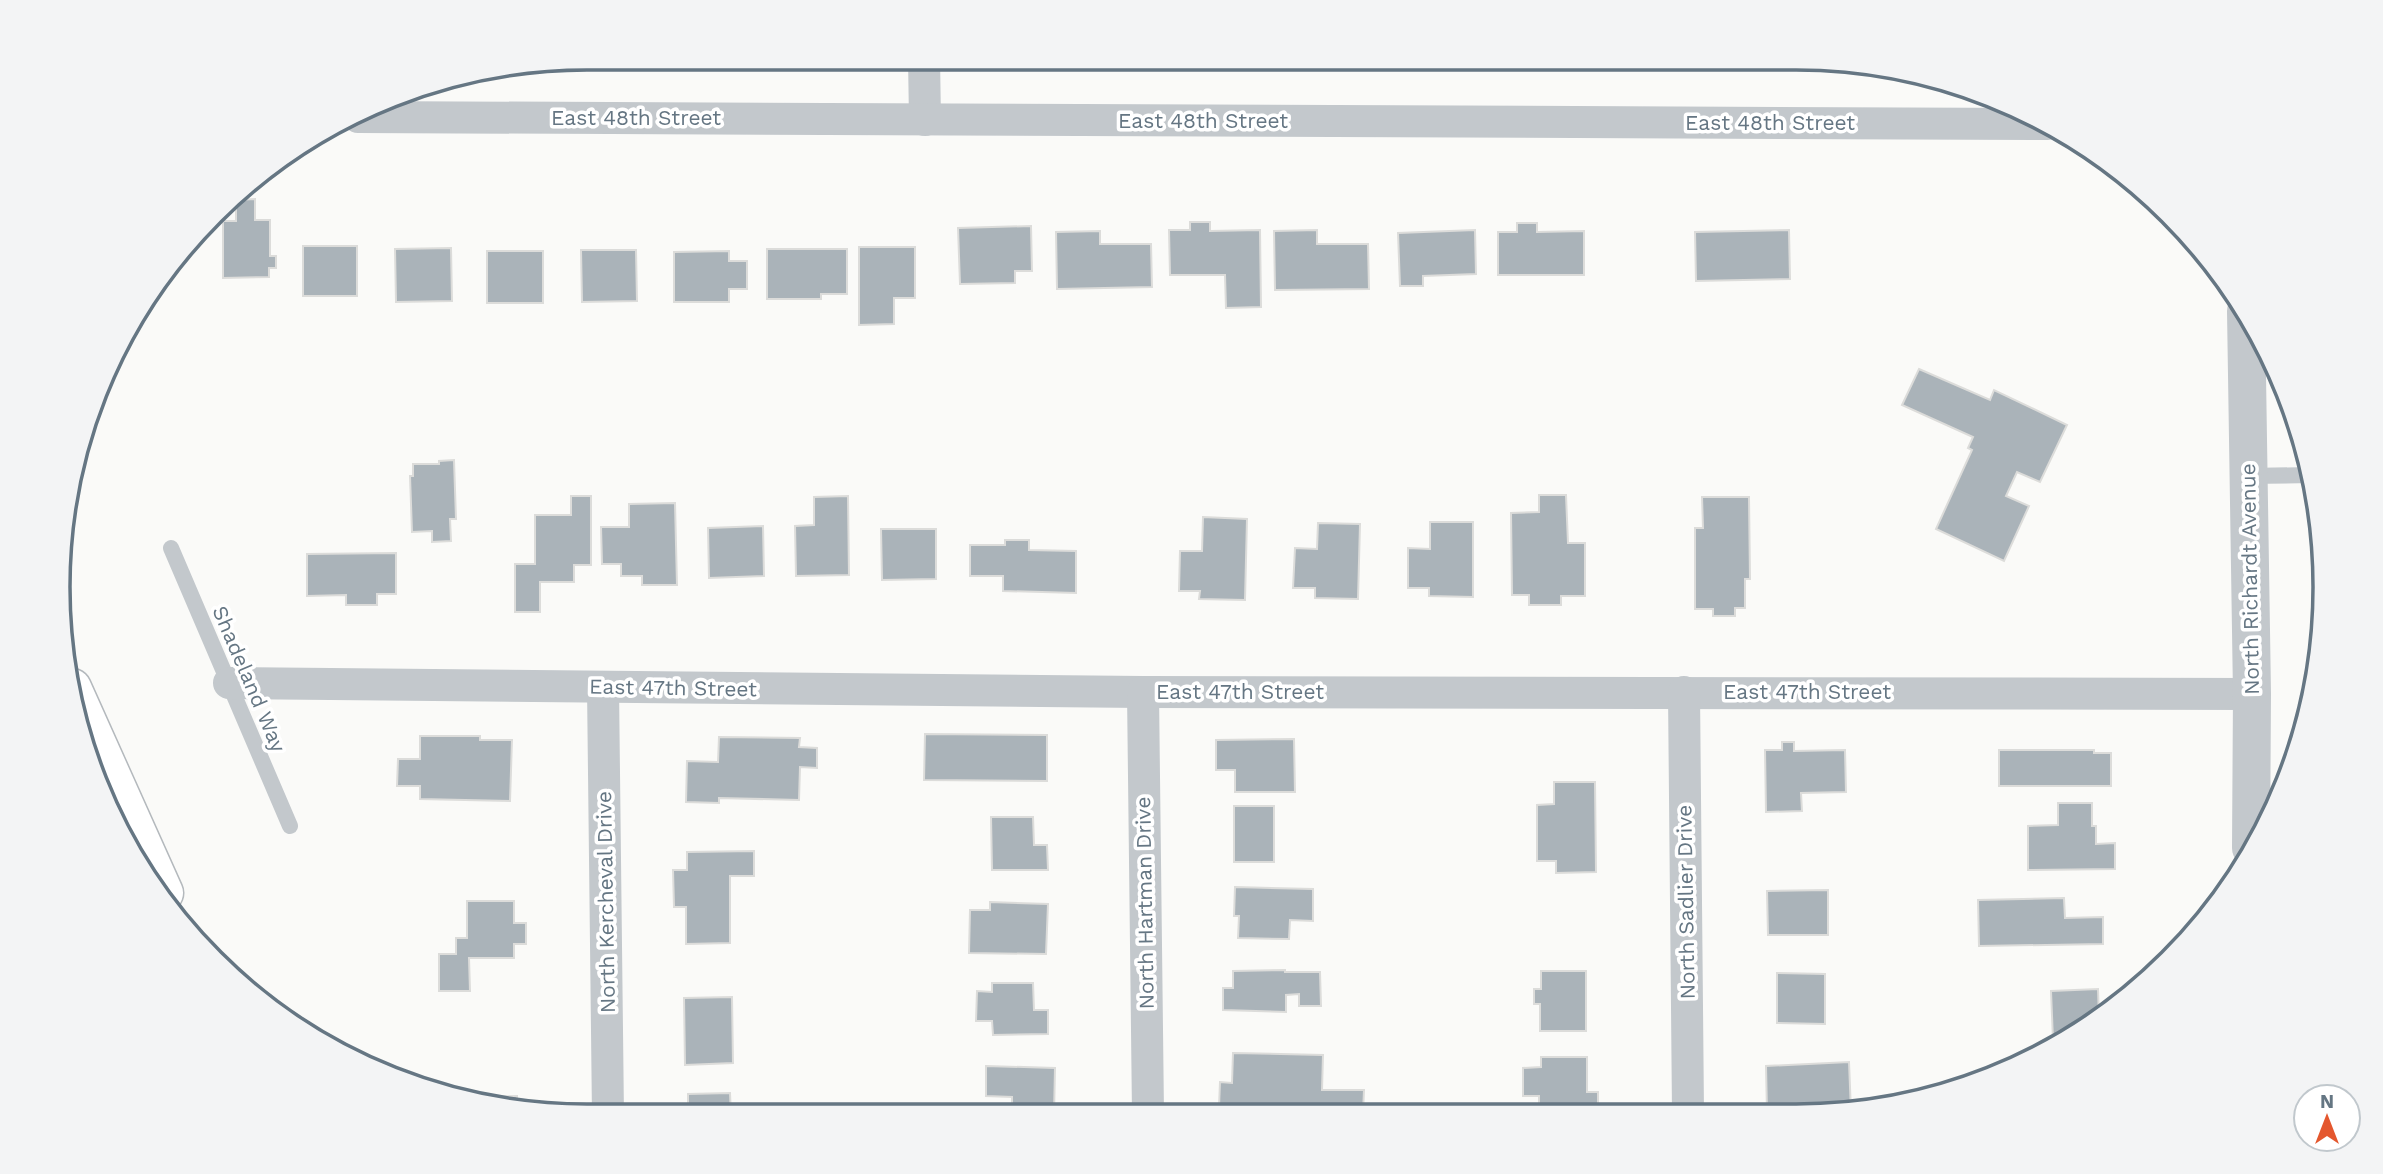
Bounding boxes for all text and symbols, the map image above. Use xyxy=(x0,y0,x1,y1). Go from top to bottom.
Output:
street label: East 48th Street xyxy=(551,105,721,130)
street label: East 48th Street xyxy=(1118,108,1288,133)
street label: East 48th Street xyxy=(1685,110,1855,135)
street label: North Richardt Avenue xyxy=(2235,463,2264,695)
street label: Shadeland Way xyxy=(207,602,292,756)
street label: East 47th Street xyxy=(589,674,757,701)
street label: East 47th Street xyxy=(1156,679,1324,704)
street label: East 47th Street xyxy=(1723,679,1891,704)
street label: North Kercheval Drive xyxy=(591,791,620,1013)
street label: North Hartman Drive xyxy=(1130,796,1159,1010)
street label: North Sadlier Drive xyxy=(1671,804,1700,1000)
north arrow xyxy=(2292,1083,2362,1153)
text: N xyxy=(2320,1090,2334,1113)

